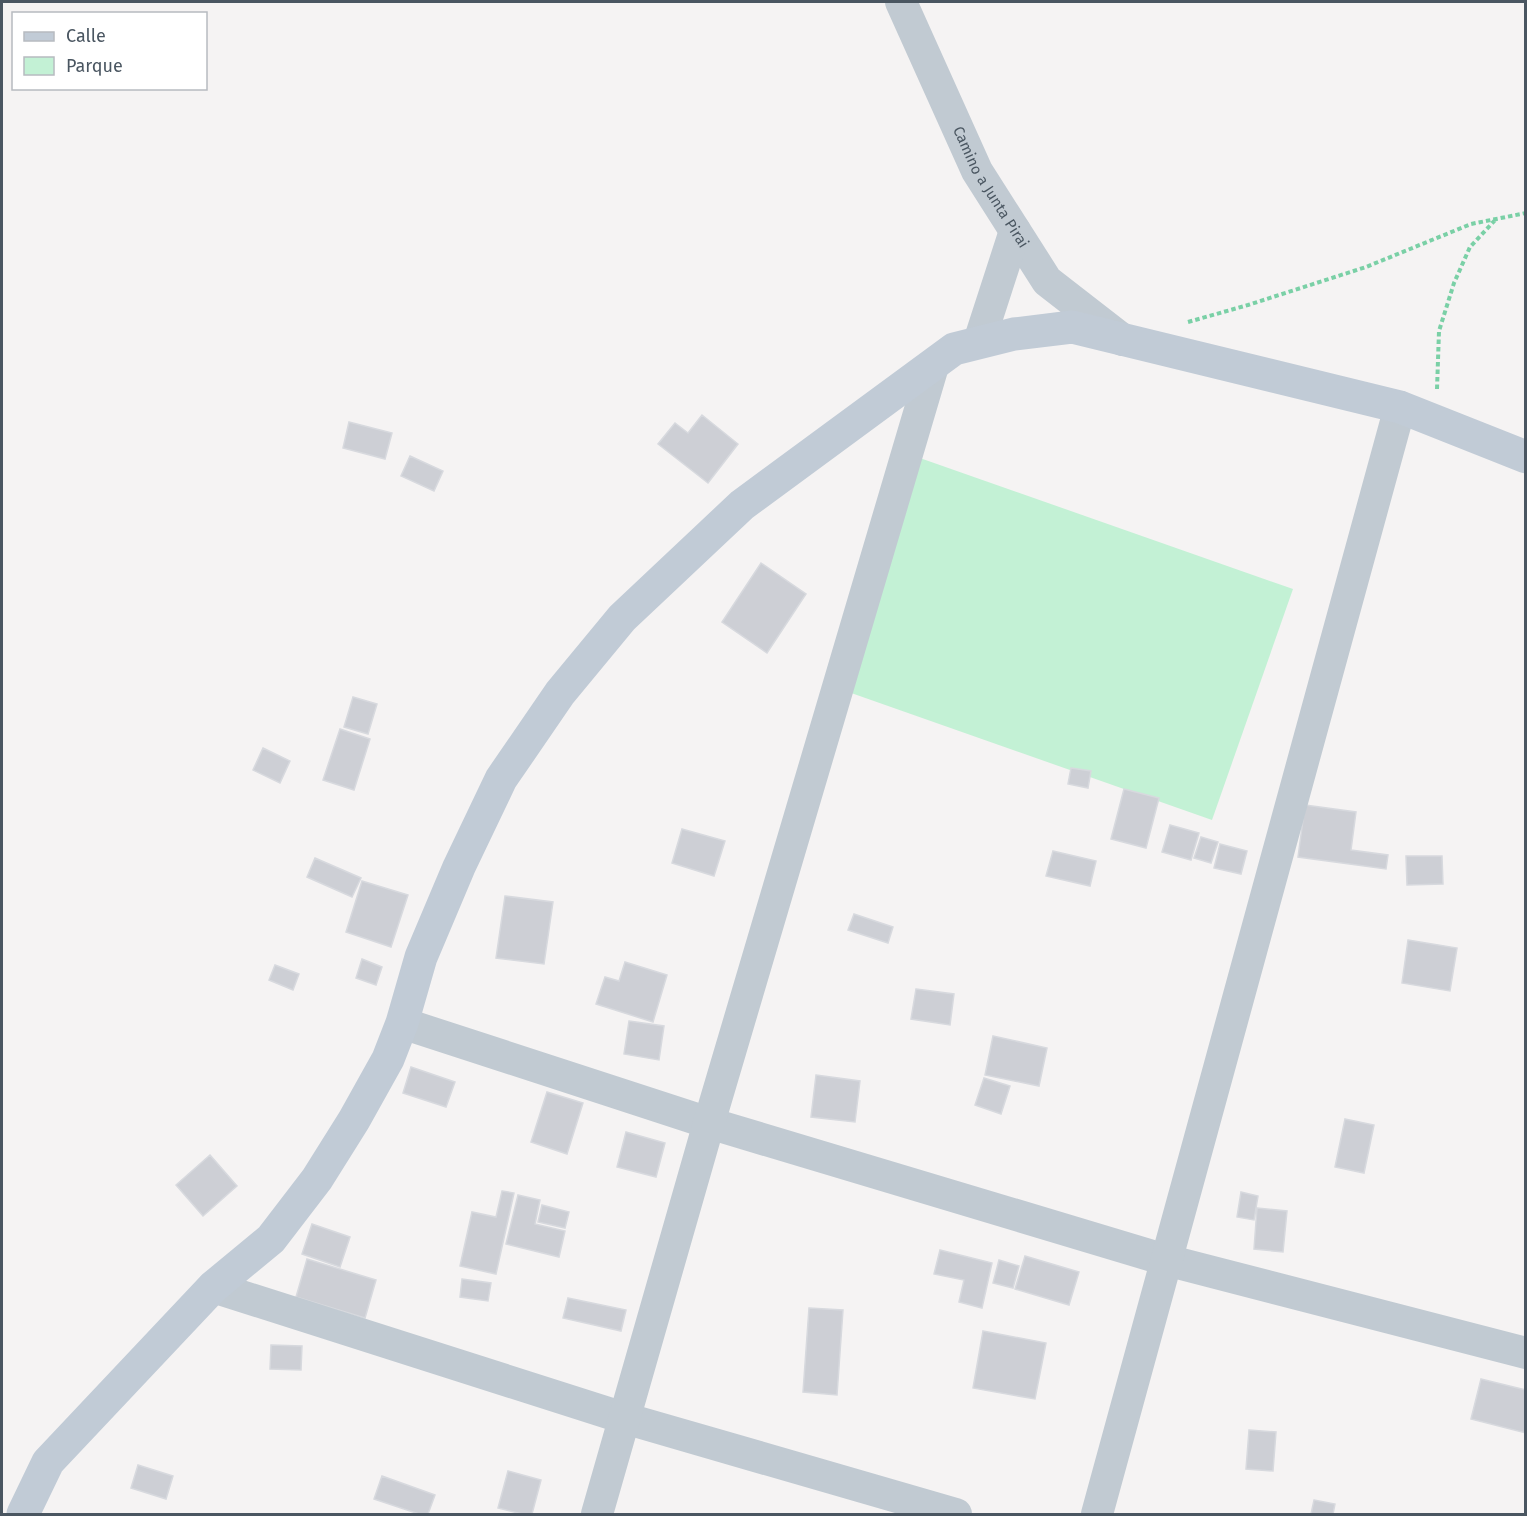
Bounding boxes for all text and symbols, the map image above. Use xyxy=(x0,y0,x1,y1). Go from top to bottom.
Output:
legend xyxy=(12,12,207,90)
text: Calle xyxy=(66,25,106,47)
text: Parque xyxy=(66,55,123,77)
street label: Camino a Junta Pirai xyxy=(949,124,1033,251)

